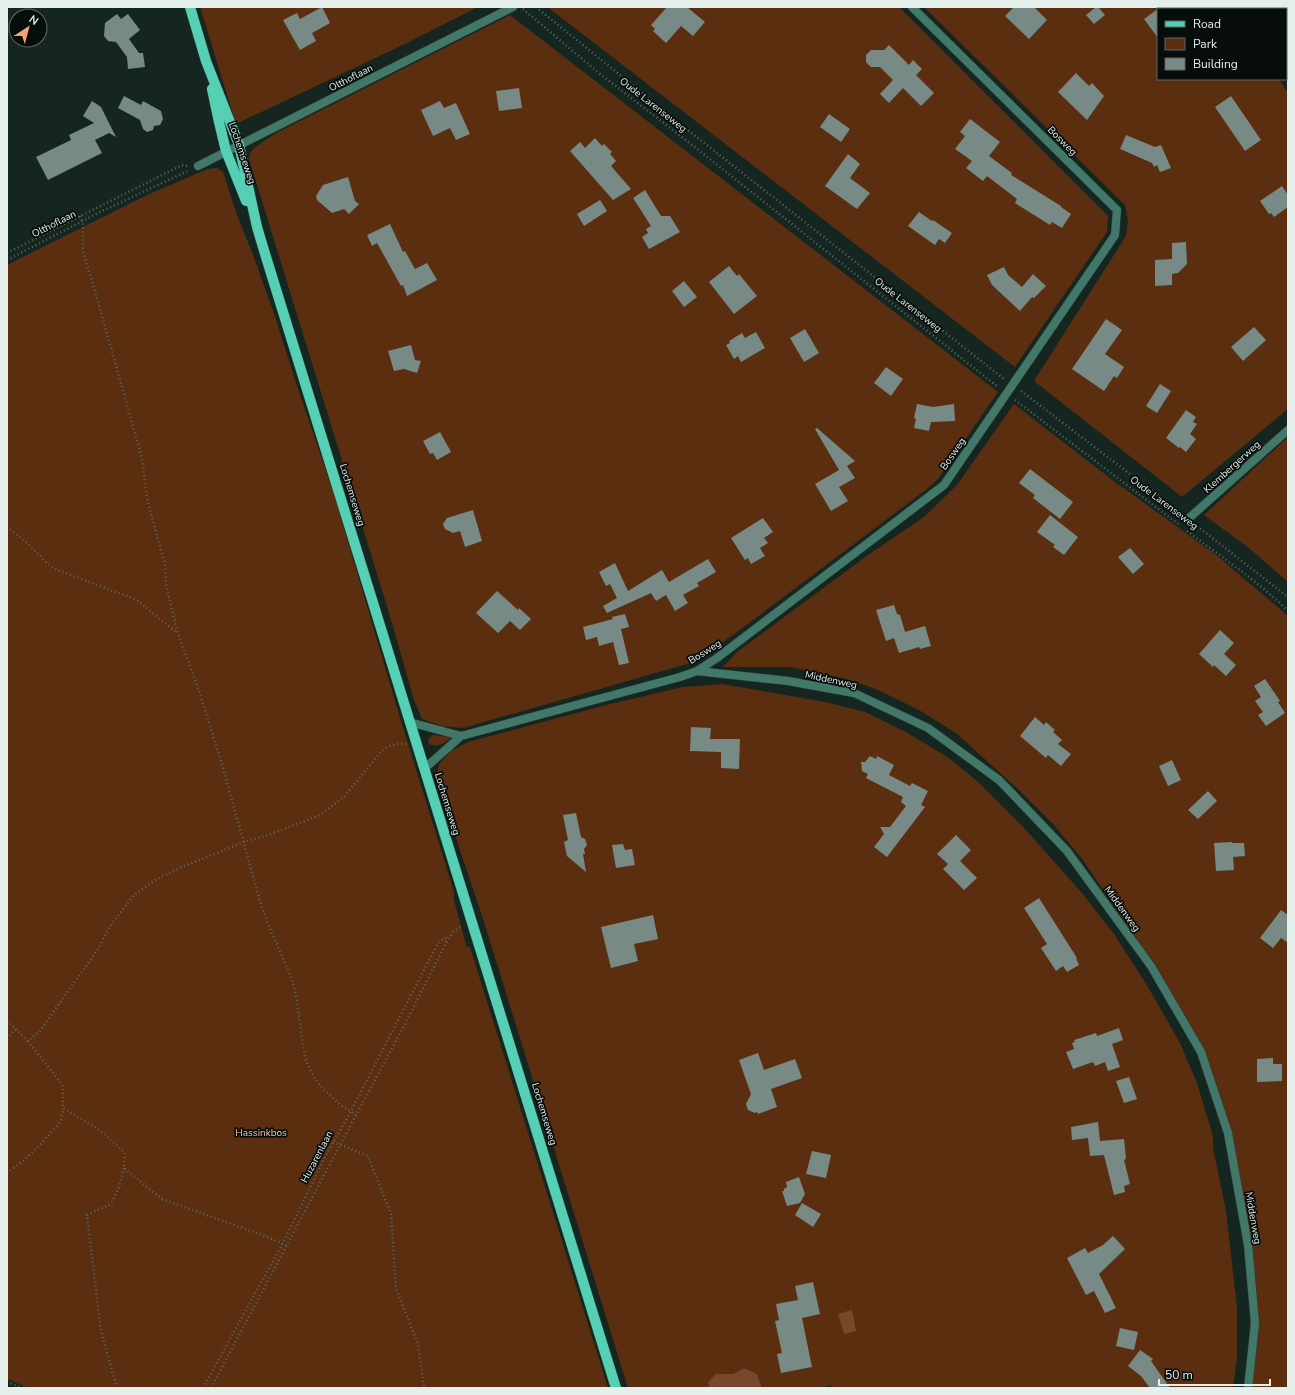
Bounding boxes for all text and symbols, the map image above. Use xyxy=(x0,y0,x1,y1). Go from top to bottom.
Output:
north arrow xyxy=(8,8,48,48)
legend xyxy=(1157,8,1287,80)
text: N xyxy=(26,12,41,29)
text: Road xyxy=(1193,16,1221,32)
text: Park xyxy=(1193,36,1218,52)
text: Building xyxy=(1193,56,1238,72)
street label: Olthoflaan xyxy=(327,61,375,95)
street label: Oude Larenseweg xyxy=(616,74,690,136)
street label: Lochemseweg xyxy=(225,120,259,186)
street label: Bosweg xyxy=(1044,123,1080,159)
street label: Olthoflaan xyxy=(30,207,78,241)
street label: Oude Larenseweg xyxy=(871,274,945,336)
street label: Bosweg xyxy=(937,435,969,473)
street label: Klembergerweg xyxy=(1200,438,1264,496)
street label: Lochemseweg xyxy=(336,462,368,528)
street label: Oude Larenseweg xyxy=(1127,473,1201,533)
street label: Bosweg xyxy=(686,636,724,668)
street label: Middenweg xyxy=(804,668,859,692)
street label: Lochemseweg xyxy=(431,771,463,837)
street label: Middenweg xyxy=(1101,883,1143,935)
street label: Lochemseweg xyxy=(528,1081,560,1147)
park label: Hassinkbos xyxy=(235,1126,287,1140)
street label: Huzarenlaan xyxy=(297,1129,337,1185)
street label: Middenweg xyxy=(1242,1191,1265,1245)
scale bar xyxy=(1159,1361,1270,1387)
text: 50 m xyxy=(1165,1367,1193,1383)

